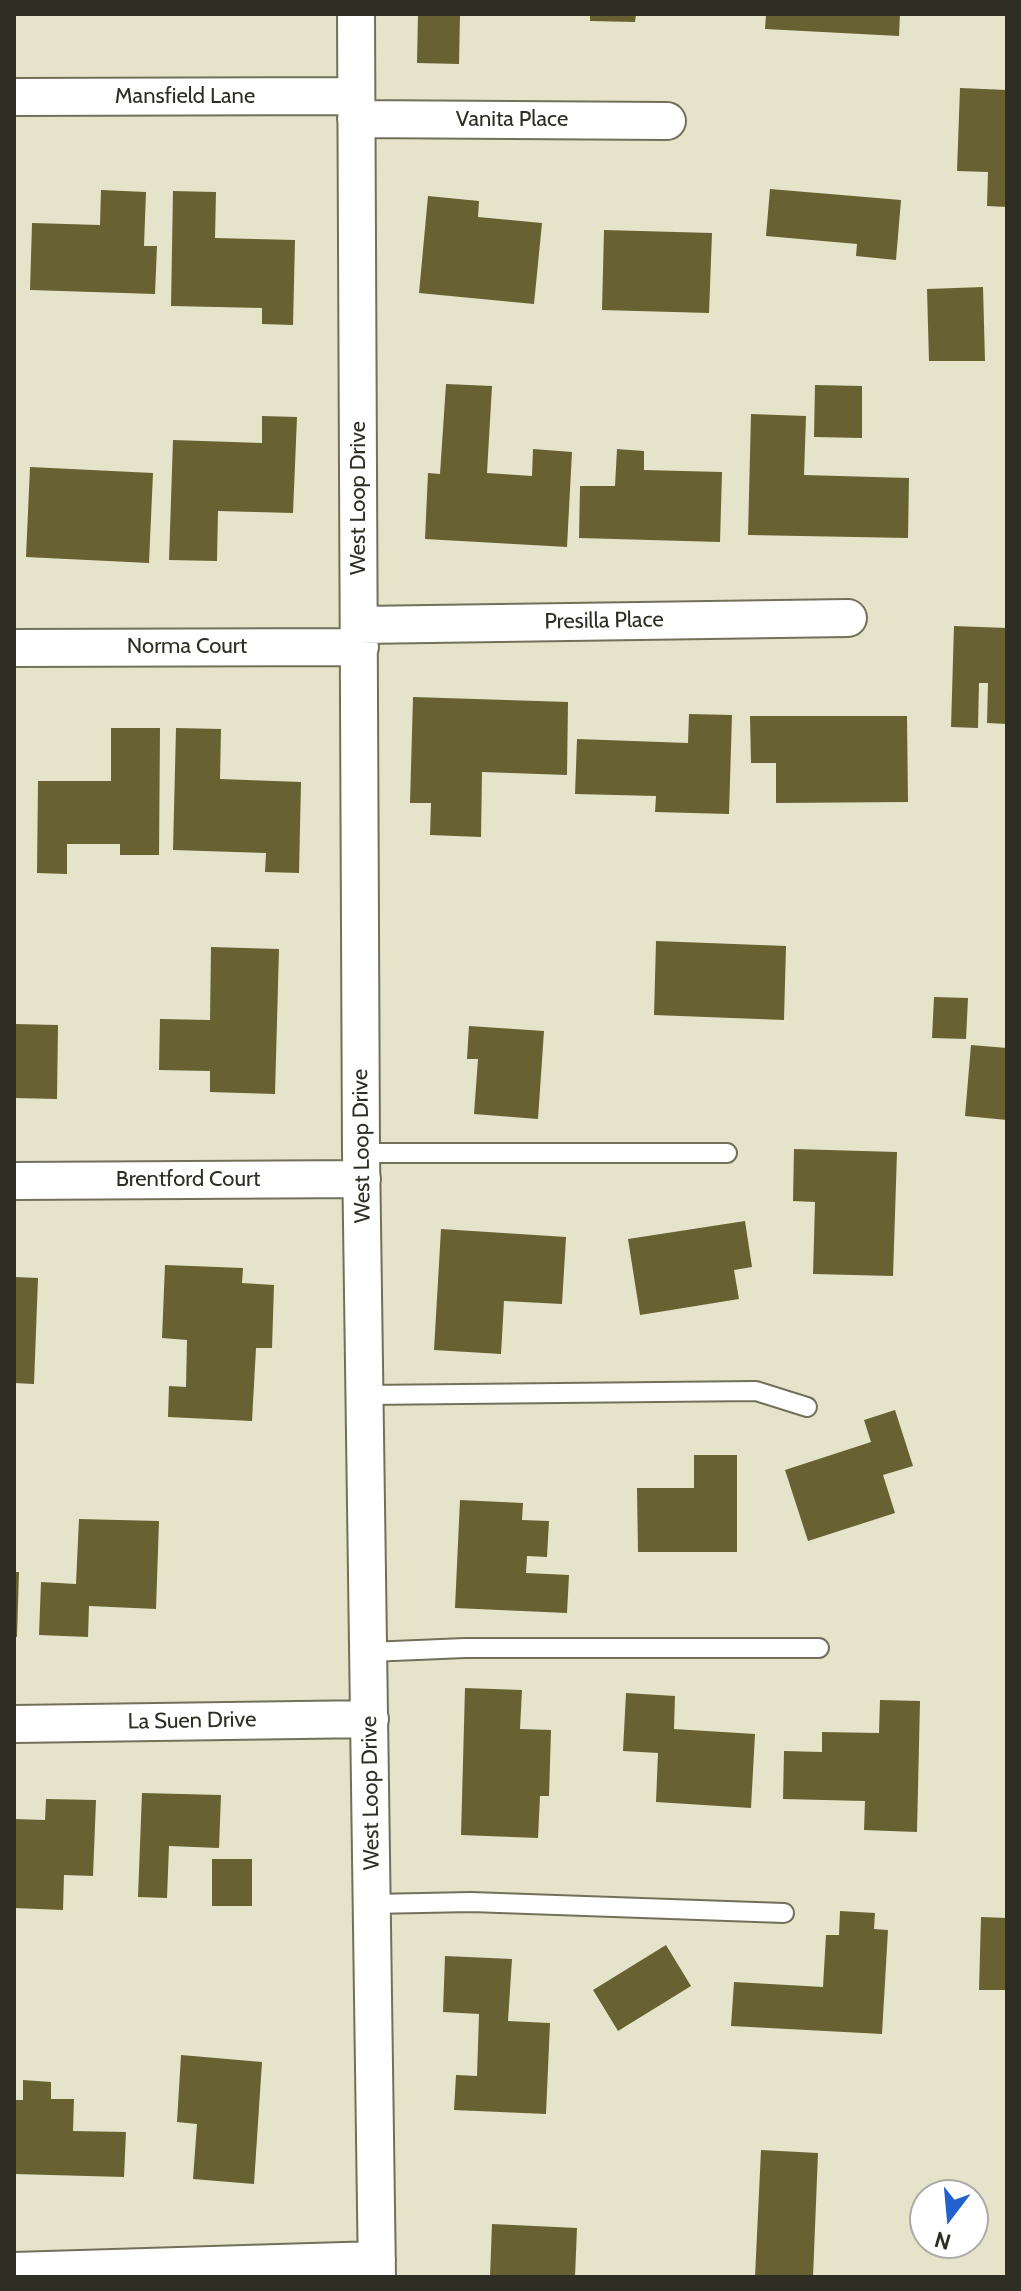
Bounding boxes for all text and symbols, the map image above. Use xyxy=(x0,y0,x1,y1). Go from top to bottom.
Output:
street label: Mansfield Lane xyxy=(115,84,255,110)
street label: Vanita Place xyxy=(456,107,568,133)
street label: West Loop Drive xyxy=(346,421,372,575)
street label: Presilla Place xyxy=(544,607,664,635)
street label: Norma Court xyxy=(127,634,247,660)
street label: West Loop Drive xyxy=(347,1069,377,1223)
street label: Brentford Court xyxy=(116,1167,260,1193)
street label: La Suen Drive xyxy=(127,1707,257,1735)
street label: West Loop Drive xyxy=(356,1716,386,1870)
north arrow xyxy=(909,2179,989,2259)
text: N xyxy=(932,2226,954,2256)

